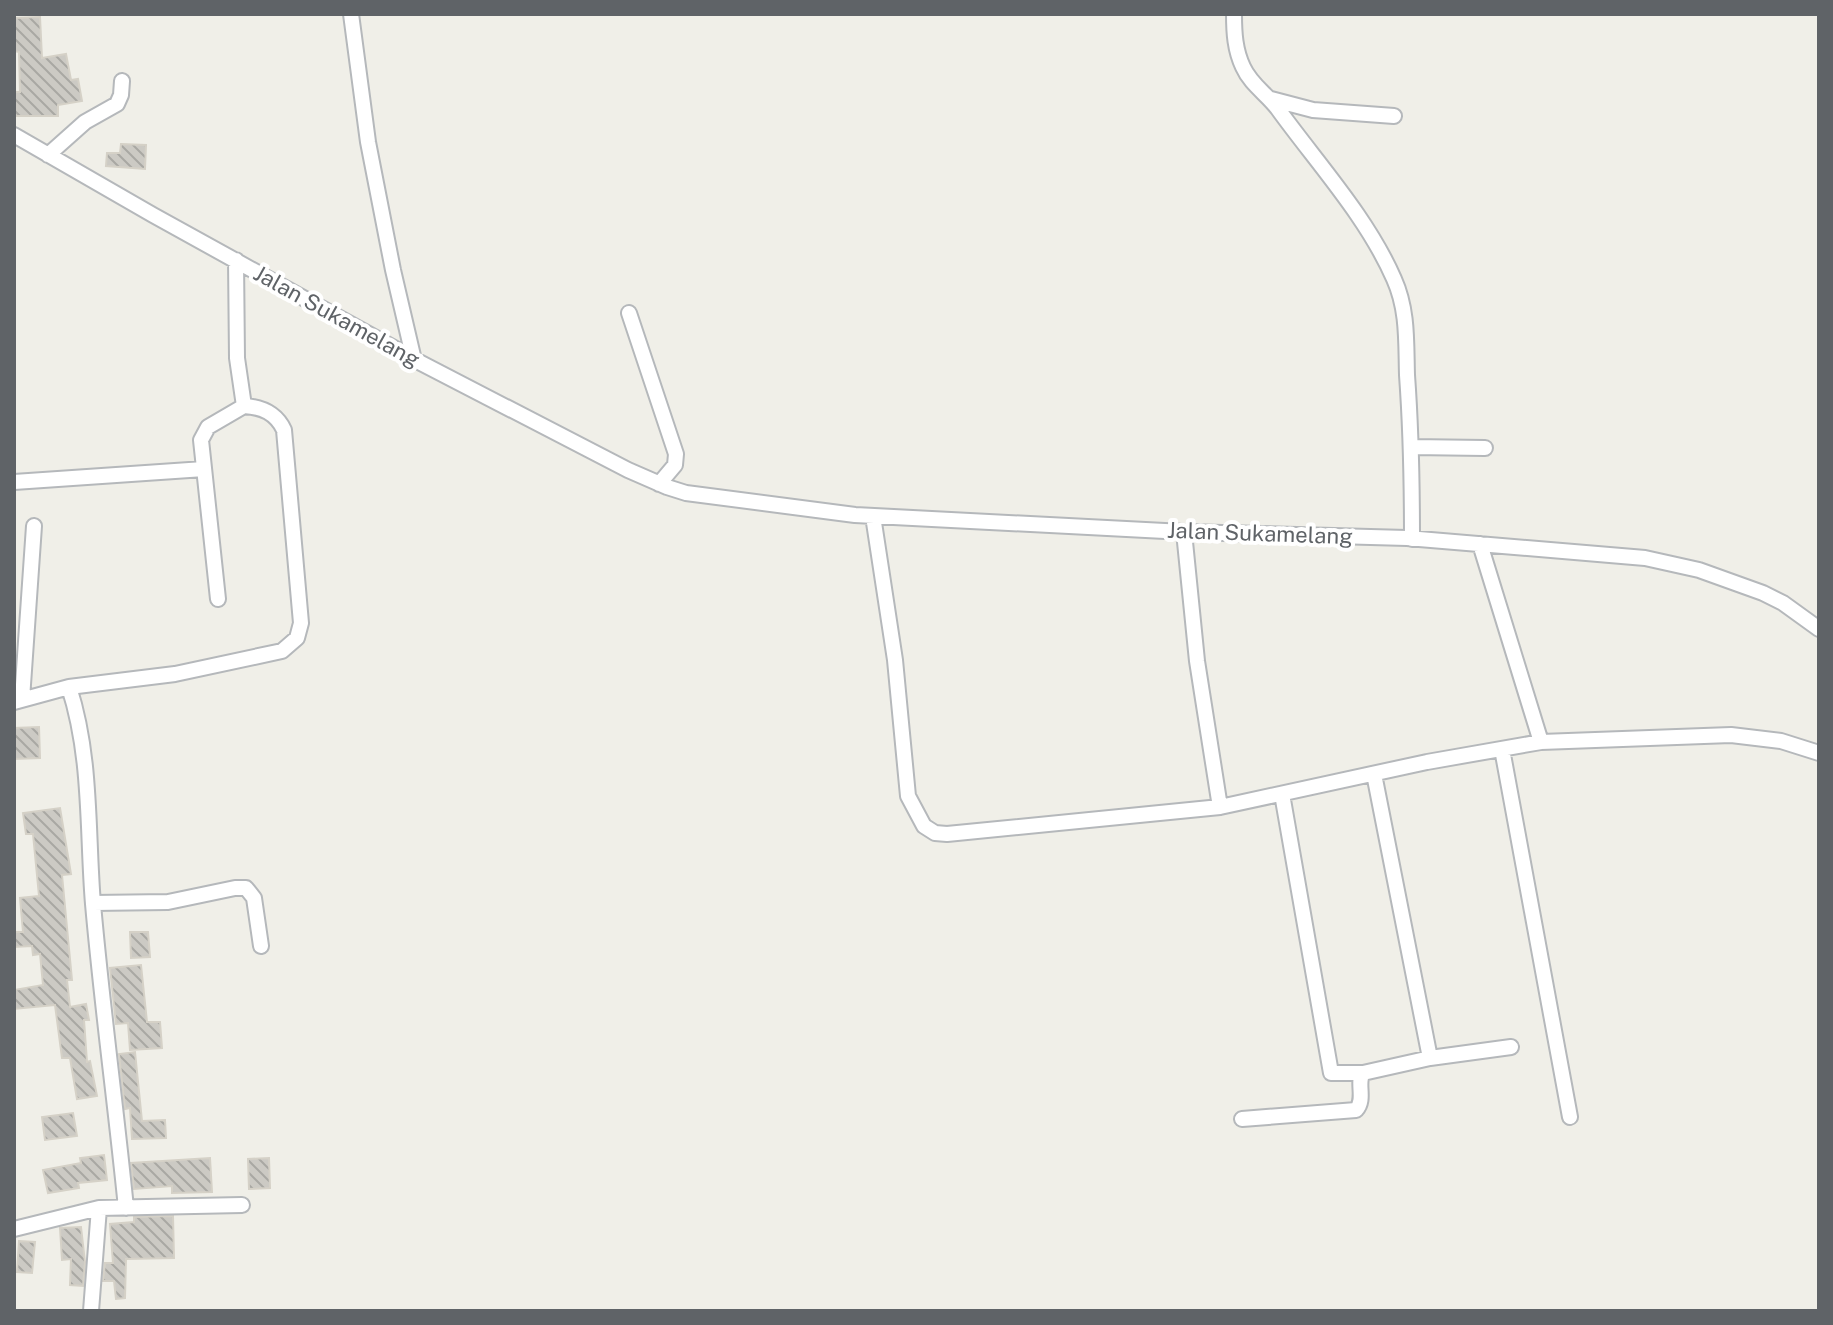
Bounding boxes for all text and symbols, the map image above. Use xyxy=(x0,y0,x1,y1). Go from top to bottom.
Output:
street label: Jalan Sukamelang xyxy=(249,260,425,372)
street label: Jalan Sukamelang xyxy=(1167,517,1353,549)

